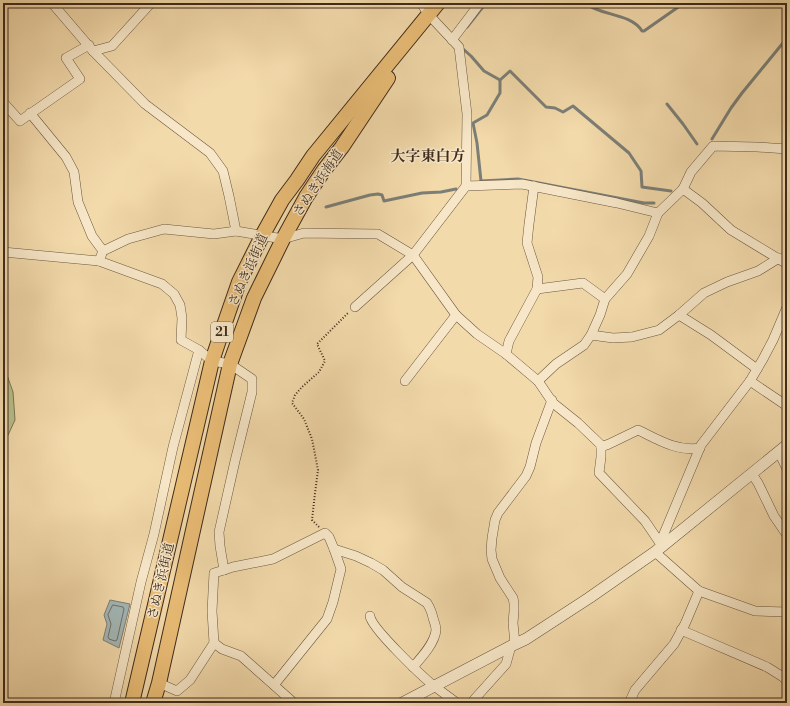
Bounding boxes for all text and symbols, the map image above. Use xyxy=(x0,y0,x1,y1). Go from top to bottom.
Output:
street label: さぬき浜海道 xyxy=(290,146,346,220)
district label: 大字東白方 xyxy=(390,147,466,166)
street label: さぬき浜街道 xyxy=(225,231,271,309)
road number: 21 xyxy=(211,322,233,342)
street label: さぬき浜街道 xyxy=(144,541,178,621)

